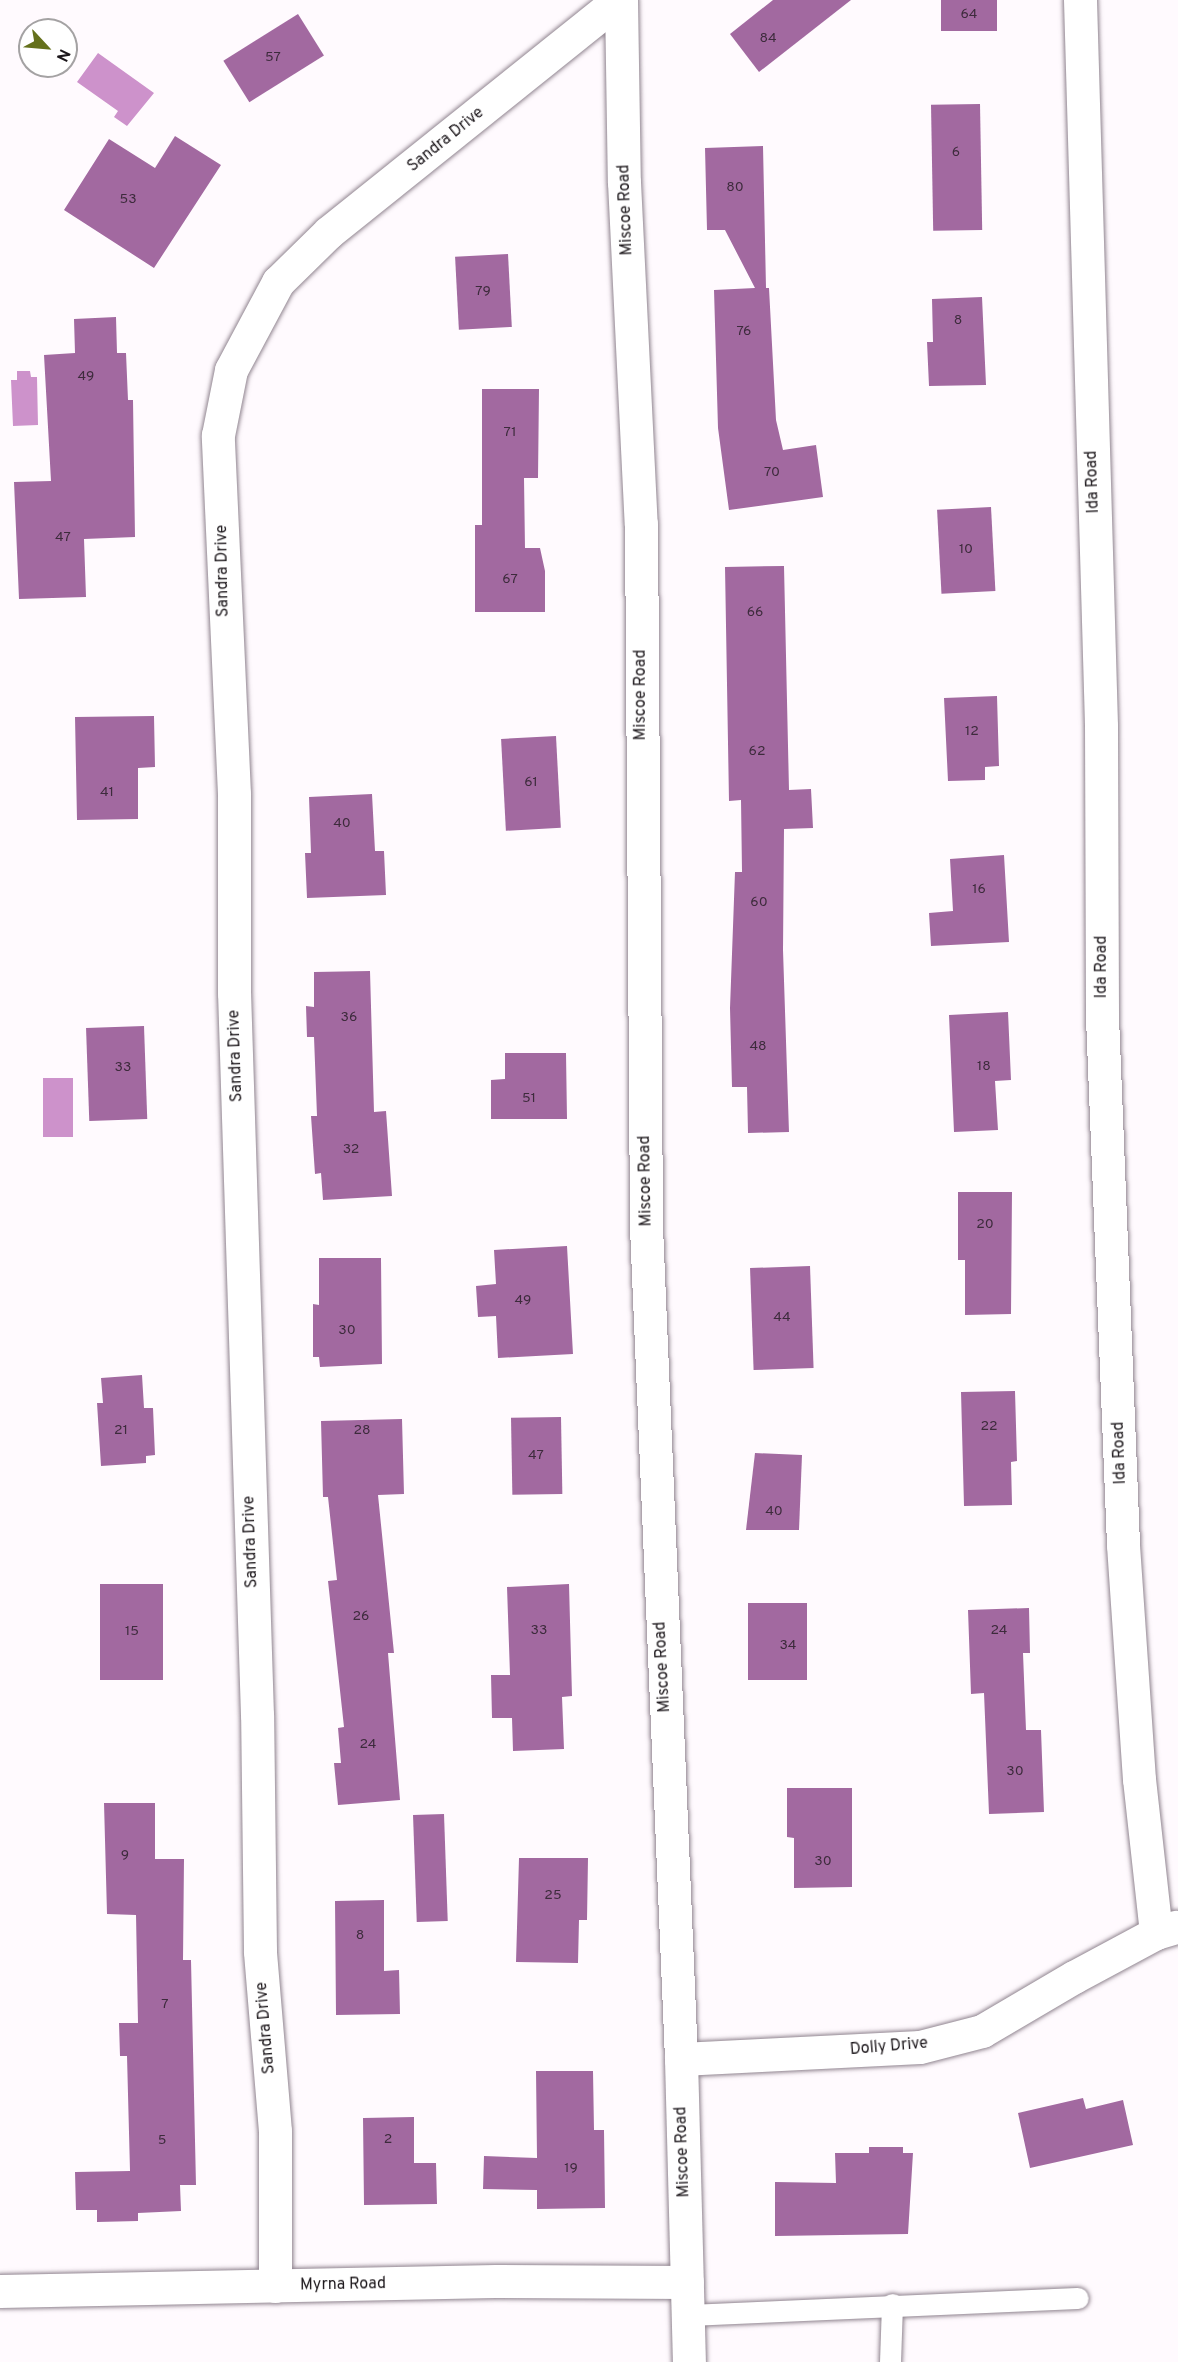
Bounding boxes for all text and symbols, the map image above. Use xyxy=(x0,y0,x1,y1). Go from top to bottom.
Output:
house number: 64 xyxy=(960,7,978,23)
north arrow xyxy=(18,18,78,78)
house number: 84 xyxy=(759,31,777,47)
text: N xyxy=(51,45,74,65)
house number: 57 xyxy=(265,50,281,66)
street label: Sandra Drive xyxy=(404,103,488,177)
house number: 6 xyxy=(952,145,960,161)
street label: Miscoe Road xyxy=(615,164,637,256)
house number: 80 xyxy=(726,180,744,196)
house number: 53 xyxy=(119,192,137,208)
house number: 79 xyxy=(475,284,491,300)
house number: 8 xyxy=(954,313,962,329)
house number: 76 xyxy=(737,324,751,340)
house number: 49 xyxy=(78,369,94,385)
house number: 71 xyxy=(504,425,516,441)
street label: Ida Road xyxy=(1082,450,1104,514)
house number: 70 xyxy=(764,465,780,481)
street label: Sandra Drive xyxy=(213,525,233,617)
house number: 47 xyxy=(55,530,71,546)
house number: 10 xyxy=(959,542,973,558)
house number: 67 xyxy=(502,572,518,588)
house number: 66 xyxy=(747,605,763,621)
street label: Miscoe Road xyxy=(631,650,651,740)
house number: 12 xyxy=(965,724,979,740)
house number: 62 xyxy=(749,744,765,760)
house number: 61 xyxy=(524,775,538,791)
house number: 41 xyxy=(100,785,114,801)
house number: 40 xyxy=(333,816,351,832)
house number: 16 xyxy=(972,882,986,898)
house number: 60 xyxy=(750,895,768,911)
street label: Ida Road xyxy=(1092,936,1112,998)
street label: Sandra Drive xyxy=(225,1009,247,1103)
house number: 36 xyxy=(341,1010,357,1026)
house number: 48 xyxy=(749,1039,767,1055)
house number: 18 xyxy=(977,1059,991,1075)
house number: 33 xyxy=(115,1060,131,1076)
house number: 51 xyxy=(522,1091,536,1107)
street label: Miscoe Road xyxy=(636,1135,656,1227)
house number: 32 xyxy=(343,1142,359,1158)
house number: 20 xyxy=(976,1217,994,1233)
house number: 49 xyxy=(515,1293,531,1309)
house number: 44 xyxy=(773,1310,791,1326)
house number: 30 xyxy=(338,1323,356,1339)
house number: 22 xyxy=(980,1419,998,1435)
street label: Ida Road xyxy=(1109,1421,1131,1485)
house number: 21 xyxy=(114,1423,128,1439)
house number: 28 xyxy=(353,1423,371,1439)
house number: 47 xyxy=(528,1448,544,1464)
street label: Sandra Drive xyxy=(240,1495,262,1589)
house number: 40 xyxy=(765,1504,783,1520)
house number: 26 xyxy=(353,1609,369,1625)
street label: Miscoe Road xyxy=(651,1621,675,1713)
house number: 33 xyxy=(531,1623,547,1639)
house number: 24 xyxy=(990,1623,1008,1639)
house number: 15 xyxy=(125,1624,139,1640)
house number: 34 xyxy=(779,1638,797,1654)
house number: 24 xyxy=(359,1737,377,1753)
house number: 30 xyxy=(1006,1764,1024,1780)
house number: 9 xyxy=(121,1848,129,1864)
house number: 30 xyxy=(814,1854,832,1870)
house number: 25 xyxy=(544,1888,562,1904)
house number: 8 xyxy=(356,1928,364,1944)
street label: Sandra Drive xyxy=(252,1981,280,2075)
house number: 7 xyxy=(161,1997,169,2013)
street label: Dolly Drive xyxy=(849,2034,929,2060)
street label: Miscoe Road xyxy=(672,2106,694,2198)
house number: 2 xyxy=(384,2132,392,2148)
house number: 5 xyxy=(158,2133,166,2149)
house number: 19 xyxy=(564,2161,578,2177)
street label: Myrna Road xyxy=(300,2275,386,2295)

